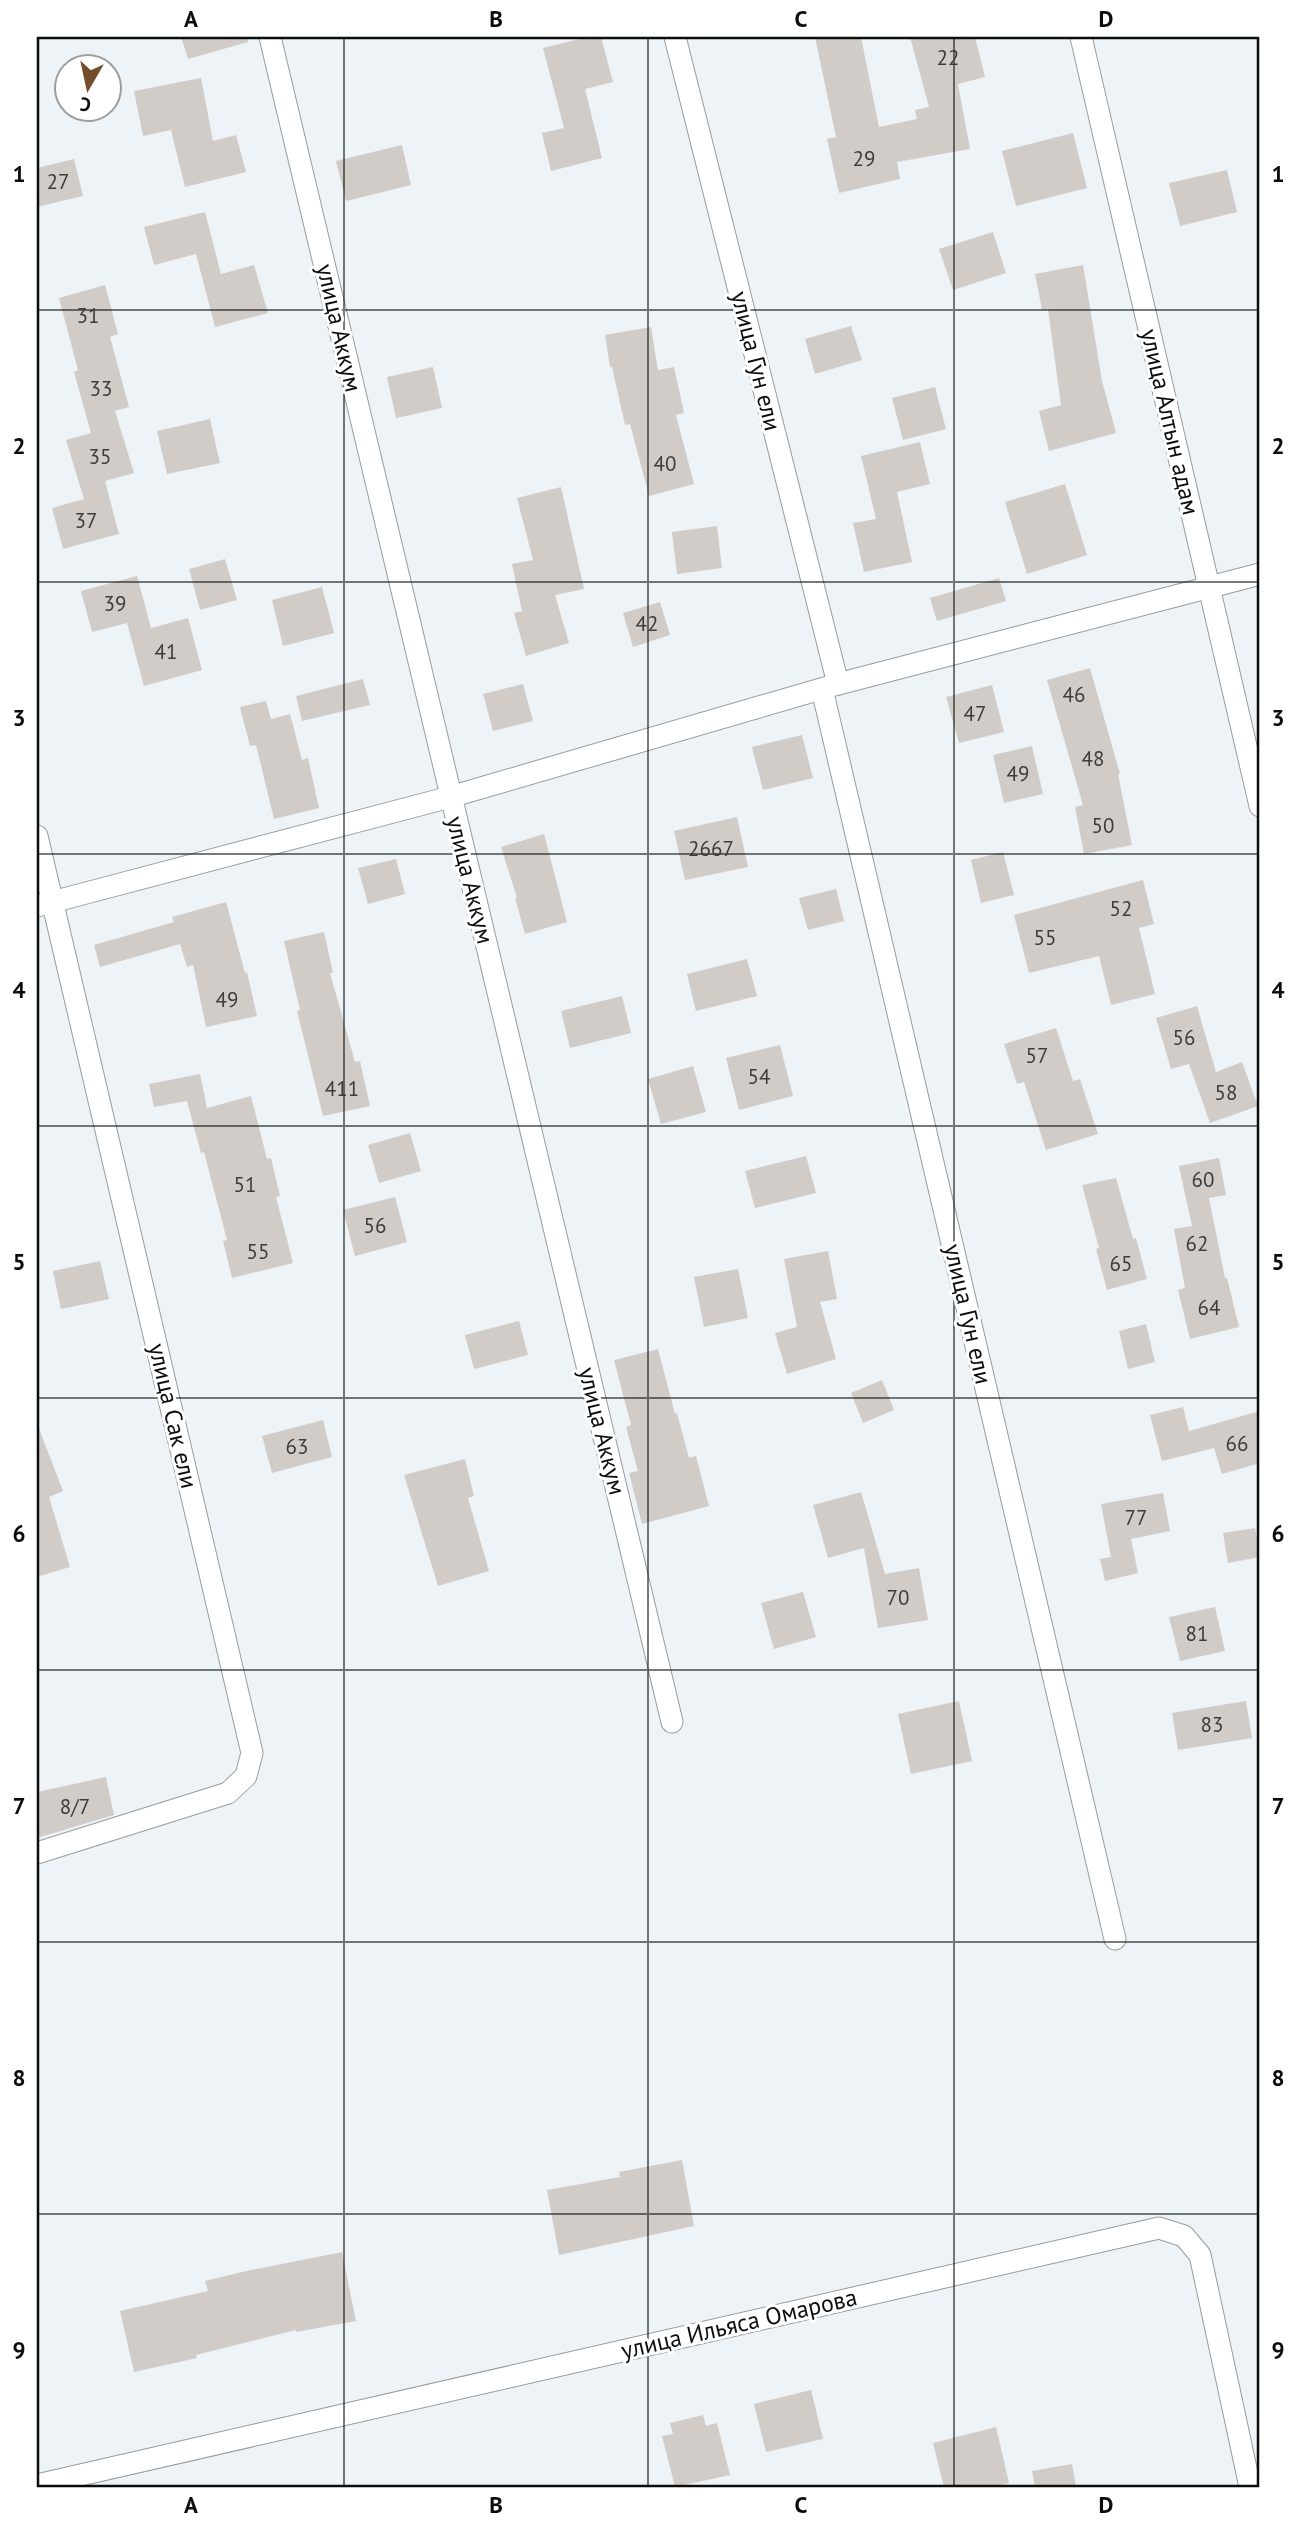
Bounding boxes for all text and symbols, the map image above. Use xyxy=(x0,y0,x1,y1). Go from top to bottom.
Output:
text: A xyxy=(184,4,198,33)
text: B xyxy=(489,4,503,33)
text: C xyxy=(795,4,808,33)
text: D xyxy=(1099,4,1113,33)
house number: 22 xyxy=(937,44,959,71)
north arrow xyxy=(52,52,122,122)
text: С xyxy=(78,92,92,117)
house number: 29 xyxy=(853,145,875,172)
text: 1 xyxy=(12,159,26,188)
text: 1 xyxy=(1271,159,1285,188)
house number: 27 xyxy=(47,168,69,195)
street label: улица Аккум xyxy=(310,261,369,395)
street label: улица Гун ели xyxy=(724,288,789,434)
house number: 31 xyxy=(77,302,99,329)
street label: улица Алтын адам xyxy=(1134,326,1207,518)
house number: 33 xyxy=(90,375,112,402)
text: 2 xyxy=(12,431,26,460)
text: 2 xyxy=(1271,431,1285,460)
house number: 35 xyxy=(89,443,111,470)
house number: 40 xyxy=(654,450,676,477)
house number: 37 xyxy=(75,507,97,534)
house number: 39 xyxy=(104,590,126,617)
house number: 42 xyxy=(636,610,658,637)
house number: 41 xyxy=(155,638,177,665)
house number: 46 xyxy=(1063,681,1085,708)
house number: 47 xyxy=(964,700,986,727)
text: 3 xyxy=(12,703,26,732)
text: 3 xyxy=(1271,703,1285,732)
house number: 48 xyxy=(1082,745,1104,772)
house number: 49 xyxy=(1007,760,1029,787)
house number: 50 xyxy=(1092,812,1114,839)
street label: улица Аккум xyxy=(440,813,501,947)
house number: 2667 xyxy=(688,835,734,862)
house number: 52 xyxy=(1110,895,1132,922)
house number: 55 xyxy=(1034,924,1056,951)
text: 4 xyxy=(12,975,26,1004)
text: 4 xyxy=(1271,975,1285,1004)
house number: 49 xyxy=(216,986,238,1013)
house number: 56 xyxy=(1173,1024,1195,1051)
house number: 57 xyxy=(1026,1042,1048,1069)
house number: 54 xyxy=(748,1063,770,1090)
house number: 411 xyxy=(325,1075,359,1102)
house number: 58 xyxy=(1215,1079,1237,1106)
house number: 60 xyxy=(1192,1166,1214,1193)
house number: 51 xyxy=(234,1171,256,1198)
house number: 56 xyxy=(364,1212,386,1239)
house number: 62 xyxy=(1186,1230,1208,1257)
house number: 55 xyxy=(247,1238,269,1265)
street label: улица Гун ели xyxy=(937,1241,1000,1387)
text: 5 xyxy=(12,1247,26,1276)
text: 5 xyxy=(1271,1247,1285,1276)
house number: 65 xyxy=(1110,1250,1132,1277)
house number: 64 xyxy=(1198,1294,1220,1321)
street label: улица Сак ели xyxy=(142,1340,205,1491)
street label: улица Аккум xyxy=(572,1364,633,1498)
house number: 66 xyxy=(1226,1430,1248,1457)
house number: 63 xyxy=(286,1433,308,1460)
house number: 77 xyxy=(1125,1504,1147,1531)
text: 6 xyxy=(12,1519,26,1548)
text: 6 xyxy=(1271,1519,1285,1548)
house number: 70 xyxy=(887,1584,909,1611)
house number: 81 xyxy=(1186,1620,1208,1647)
house number: 83 xyxy=(1201,1711,1223,1738)
text: 7 xyxy=(12,1791,26,1820)
text: 7 xyxy=(1271,1791,1285,1820)
house number: 8/7 xyxy=(60,1793,90,1820)
text: 8 xyxy=(12,2063,26,2092)
text: 8 xyxy=(1271,2063,1285,2092)
street label: улица Ильяса Омарова xyxy=(618,2281,860,2366)
text: 9 xyxy=(12,2335,26,2364)
text: 9 xyxy=(1271,2335,1285,2364)
text: A xyxy=(184,2490,198,2519)
text: B xyxy=(489,2490,503,2519)
text: C xyxy=(795,2490,808,2519)
text: D xyxy=(1099,2490,1113,2519)

